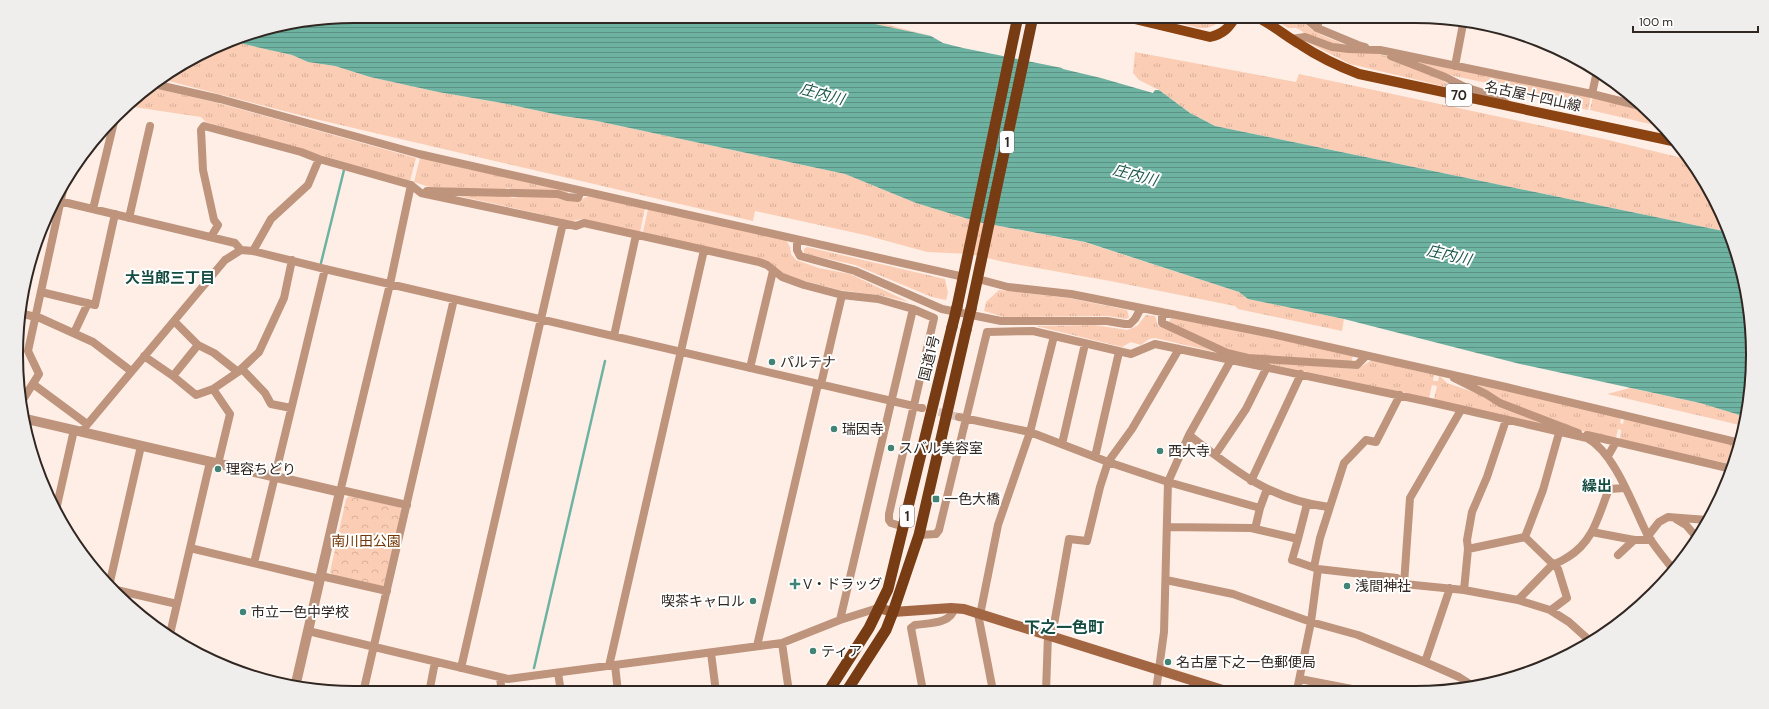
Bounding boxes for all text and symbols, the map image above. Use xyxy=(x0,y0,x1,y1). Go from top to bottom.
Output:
scale bar xyxy=(1633,8,1758,34)
text: 100 m xyxy=(1639,14,1673,30)
street label: 名古屋十四山線 xyxy=(1483,77,1583,115)
water label: 庄内川 xyxy=(798,79,848,110)
road number: 70 xyxy=(1446,84,1472,106)
road number: 1 xyxy=(1000,131,1014,153)
water label: 庄内川 xyxy=(1111,160,1161,191)
water label: 庄内川 xyxy=(1425,240,1475,270)
district label: 大当郎三丁目 xyxy=(125,268,215,288)
street label: 国道1号 xyxy=(915,333,943,383)
place label: パルテナ xyxy=(780,353,836,371)
marker: パルテナ xyxy=(767,357,777,367)
place label: 瑞因寺 xyxy=(842,420,884,438)
marker: 瑞因寺 xyxy=(829,424,839,434)
place label: スバル美容室 xyxy=(899,439,983,457)
place label: 西大寺 xyxy=(1168,442,1210,460)
marker: スバル美容室 xyxy=(886,443,896,453)
marker: 西大寺 xyxy=(1155,446,1165,456)
place label: 理容ちどり xyxy=(226,460,296,478)
marker: 理容ちどり xyxy=(213,464,223,474)
district label: 繰出 xyxy=(1582,476,1612,496)
place label: 一色大橋 xyxy=(944,490,1000,508)
marker: 一色大橋 xyxy=(931,494,941,504)
road number: 1 xyxy=(900,505,914,527)
park label: 南川田公園 xyxy=(331,532,401,550)
place label: V・ドラッグ xyxy=(803,575,882,593)
place label: 浅間神社 xyxy=(1355,577,1411,595)
marker: V・ドラッグ xyxy=(790,579,800,589)
marker: 浅間神社 xyxy=(1342,581,1352,591)
place label: 喫茶キャロル xyxy=(661,592,745,610)
marker: 喫茶キャロル xyxy=(748,596,758,606)
place label: 市立一色中学校 xyxy=(251,603,349,621)
marker: 市立一色中学校 xyxy=(238,607,248,617)
district label: 下之一色町 xyxy=(1024,617,1104,638)
place label: ティア xyxy=(821,642,862,660)
marker: ティア xyxy=(808,646,818,656)
place label: 名古屋下之一色郵便局 xyxy=(1176,653,1316,671)
marker: 名古屋下之一色郵便局 xyxy=(1163,657,1173,667)

